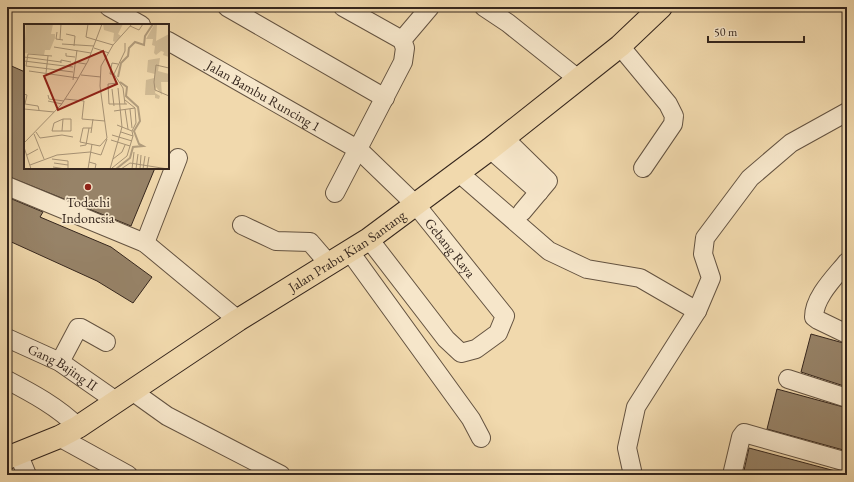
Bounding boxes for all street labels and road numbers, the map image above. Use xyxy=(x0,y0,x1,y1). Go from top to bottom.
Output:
street label: Jalan Bambu Runcing 1 xyxy=(202,55,324,135)
street label: Jalan Prabu Kian Santang xyxy=(284,205,410,296)
street label: Gebang Raya xyxy=(421,214,480,282)
street label: Gang Bajing II xyxy=(25,340,101,395)

